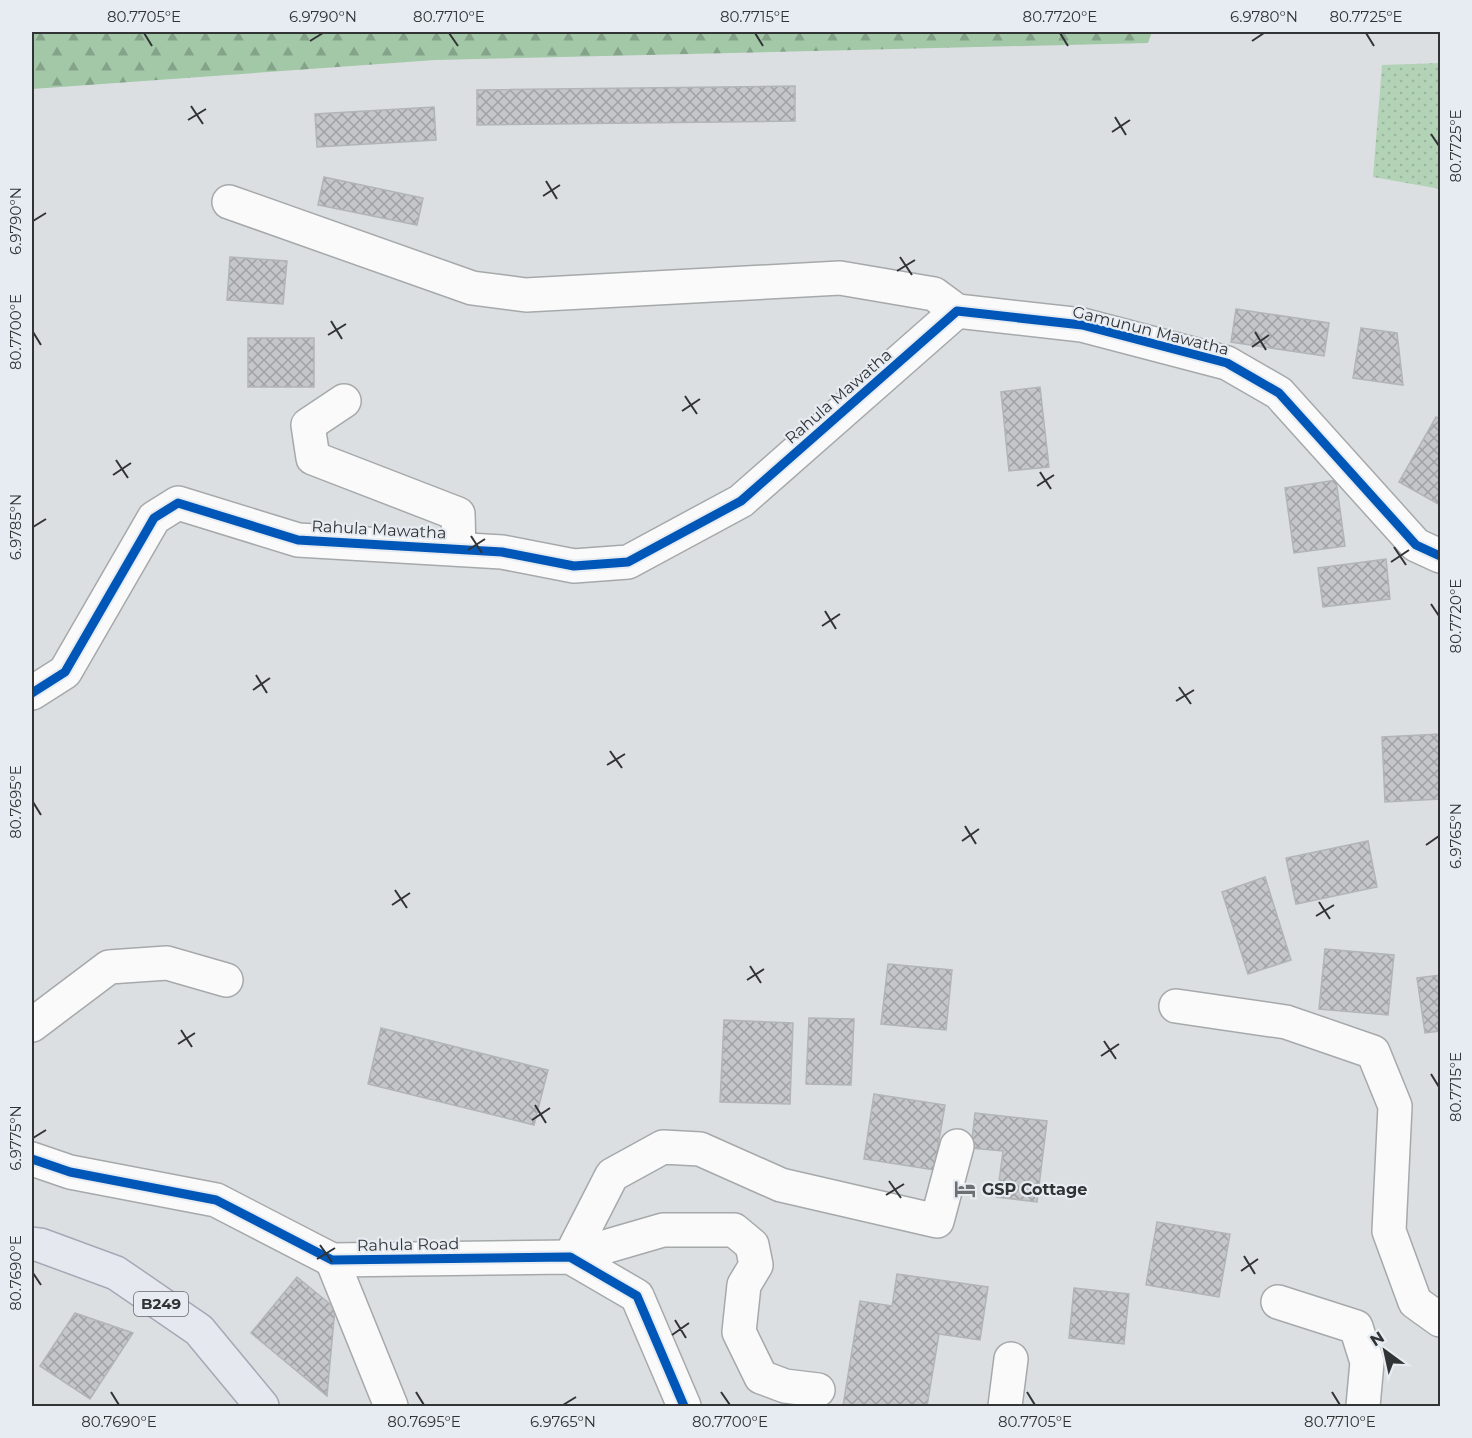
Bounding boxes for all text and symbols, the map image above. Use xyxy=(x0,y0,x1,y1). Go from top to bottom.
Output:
text: 80.7705°E xyxy=(107,7,181,26)
text: 6.9790°N xyxy=(289,7,357,26)
text: 80.7710°E xyxy=(413,7,485,26)
text: 80.7715°E xyxy=(720,7,790,26)
text: 80.7720°E xyxy=(1023,7,1097,26)
text: 6.9780°N xyxy=(1230,7,1298,26)
text: 80.7725°E xyxy=(1329,7,1403,26)
text: 80.7725°E xyxy=(1446,109,1465,183)
text: 6.9790°N xyxy=(6,187,25,255)
text: 80.7700°E xyxy=(6,294,25,370)
street label: Gamunun Mawatha xyxy=(1071,302,1231,359)
street label: Rahula Mawatha xyxy=(781,345,895,448)
text: 6.9785°N xyxy=(6,494,25,560)
street label: Rahula Mawatha xyxy=(311,516,447,543)
text: 80.7720°E xyxy=(1446,579,1465,653)
text: 80.7695°E xyxy=(6,765,25,839)
text: 6.9765°N xyxy=(1446,803,1465,869)
text: 80.7715°E xyxy=(1446,1052,1465,1122)
text: 6.9775°N xyxy=(6,1105,25,1171)
hotel icon: GSP Cottage xyxy=(953,1177,977,1201)
place label: GSP Cottage xyxy=(982,1180,1087,1199)
street label: Rahula Road xyxy=(357,1234,459,1255)
text: 80.7690°E xyxy=(6,1235,25,1311)
road number: B249 xyxy=(134,1292,188,1316)
north arrow xyxy=(1355,1321,1415,1381)
text: N xyxy=(1367,1327,1388,1350)
text: 80.7690°E xyxy=(81,1412,157,1431)
text: 80.7695°E xyxy=(387,1412,461,1431)
text: 6.9765°N xyxy=(530,1412,596,1431)
text: 80.7700°E xyxy=(692,1412,768,1431)
text: 80.7705°E xyxy=(998,1412,1072,1431)
text: 80.7710°E xyxy=(1304,1412,1376,1431)

